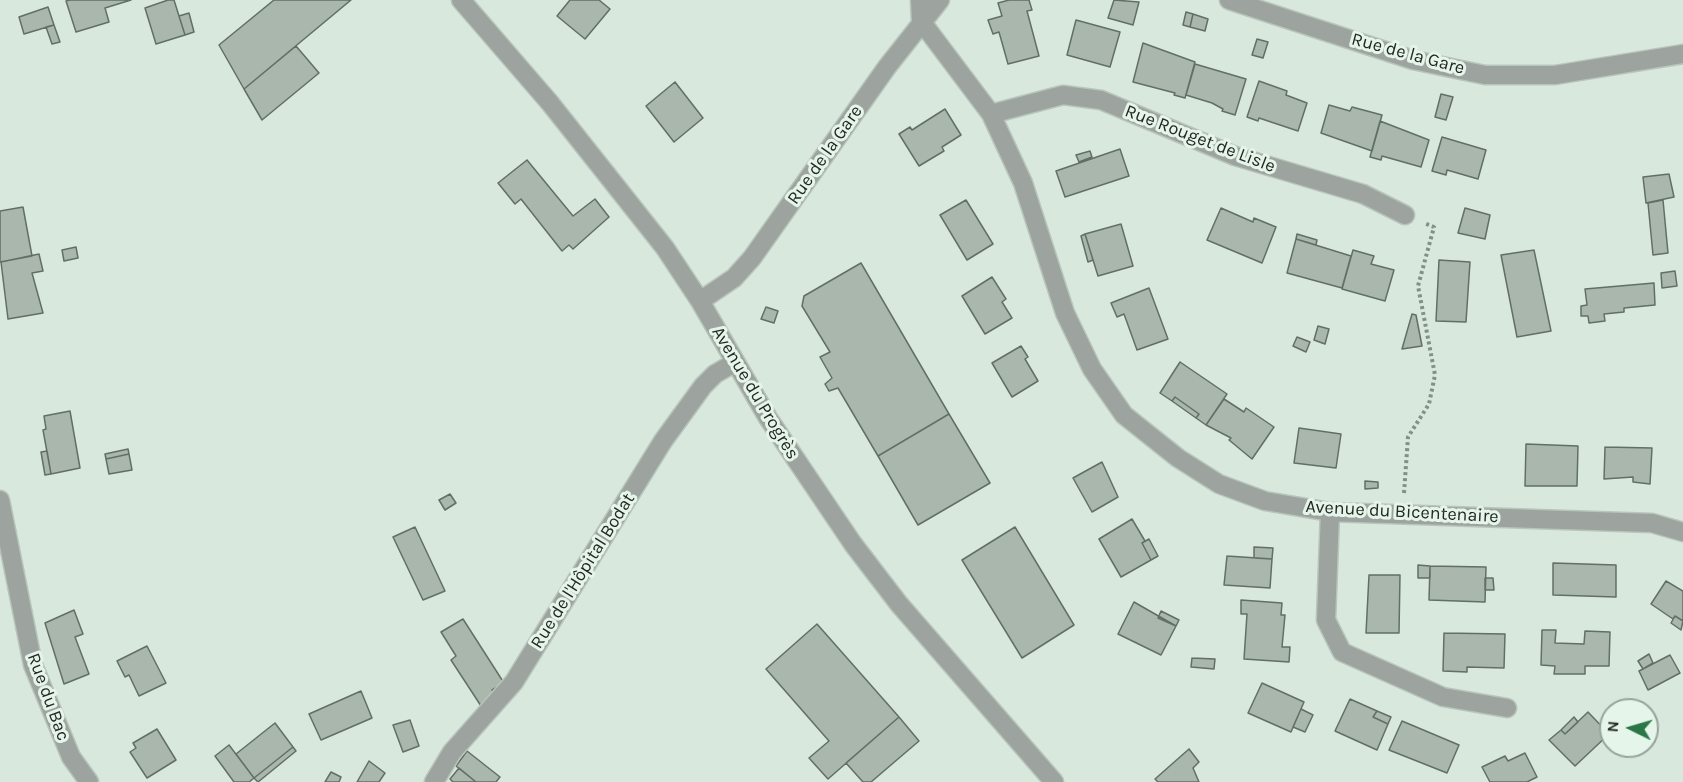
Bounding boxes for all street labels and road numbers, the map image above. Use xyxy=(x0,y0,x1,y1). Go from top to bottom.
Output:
street label: Rue de la Gare xyxy=(1349,29,1467,79)
street label: Rue Rouget de Lisle xyxy=(1122,100,1278,178)
street label: Rue de la Gare xyxy=(783,101,867,209)
street label: Avenue du Progrès xyxy=(707,323,803,463)
street label: Rue de l'Hôpital Bodat xyxy=(526,489,640,653)
street label: Avenue du Bicentenaire xyxy=(1305,496,1499,528)
street label: Rue du Bac xyxy=(22,650,74,744)

